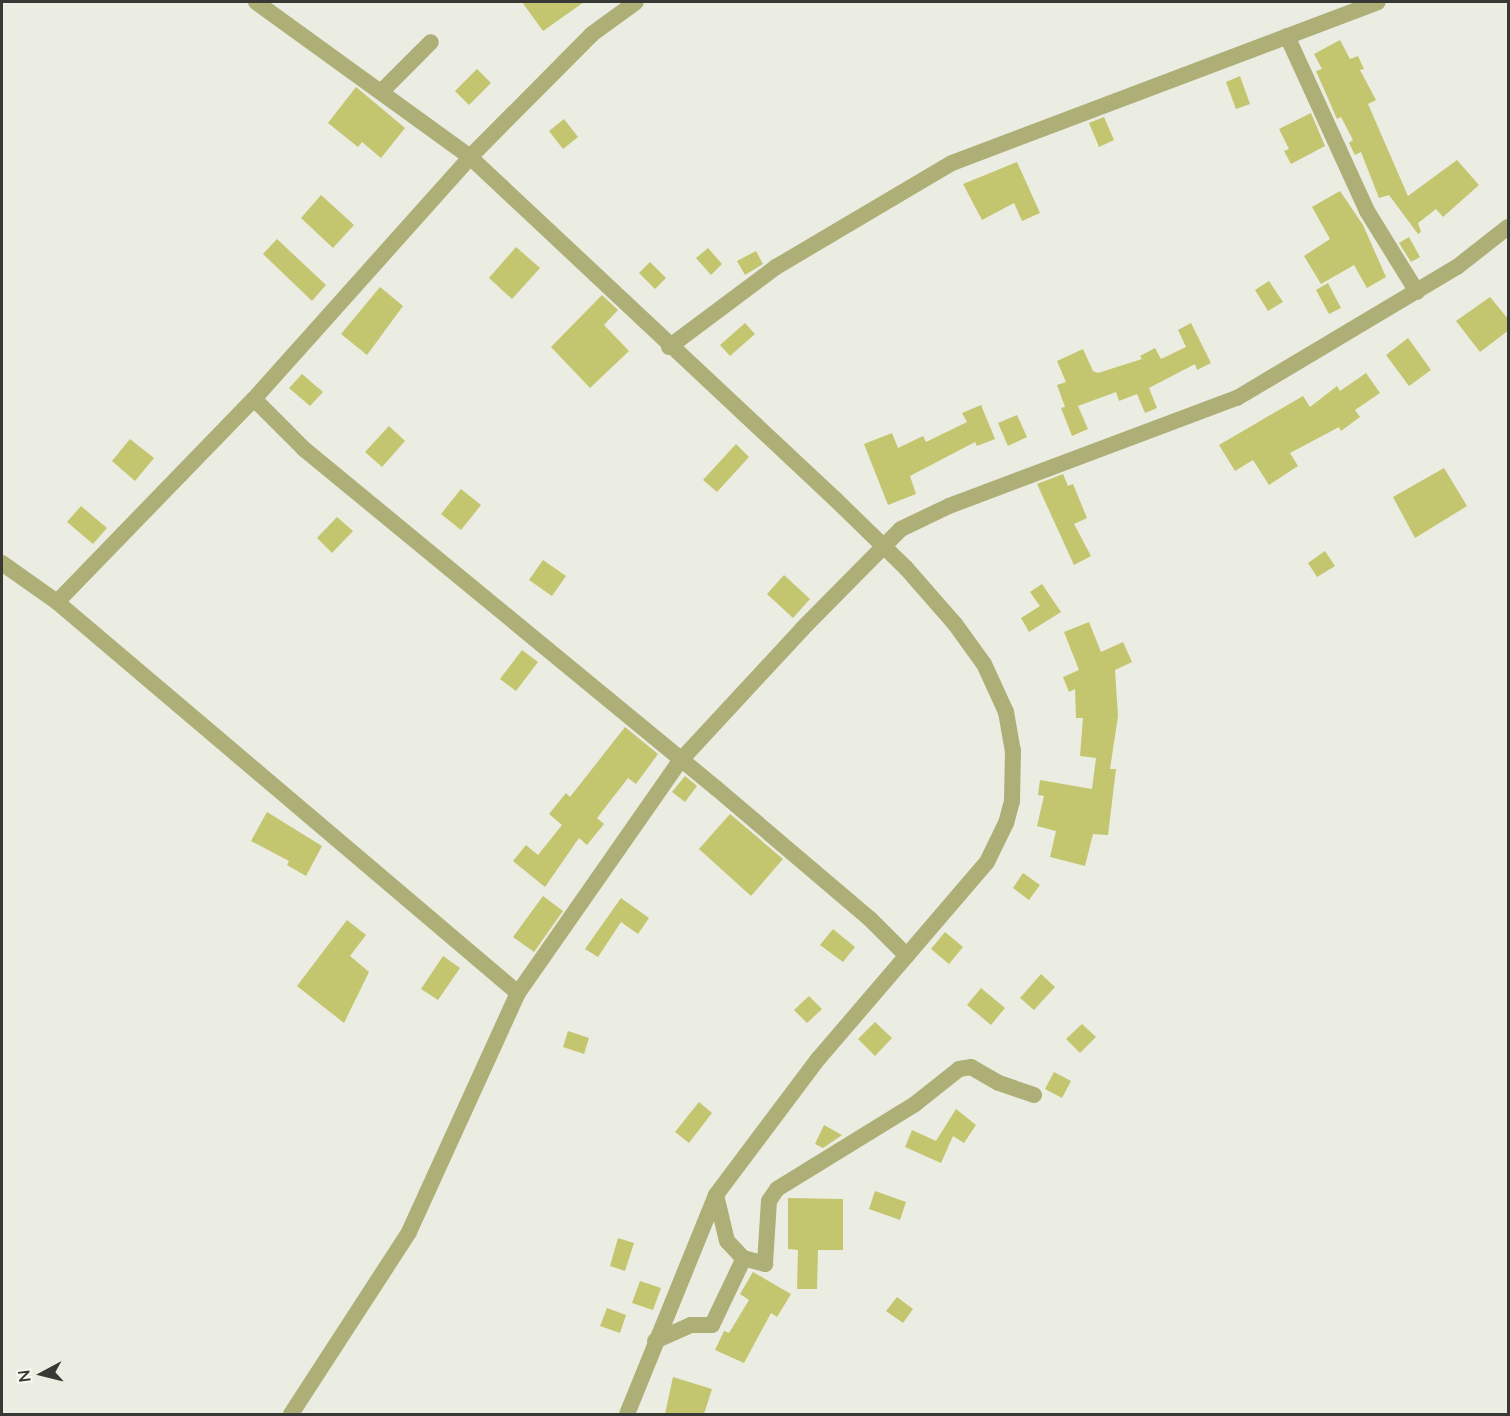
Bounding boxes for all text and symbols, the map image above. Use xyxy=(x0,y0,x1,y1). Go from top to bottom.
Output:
north arrow xyxy=(12,1344,72,1404)
text: N xyxy=(13,1369,34,1384)

